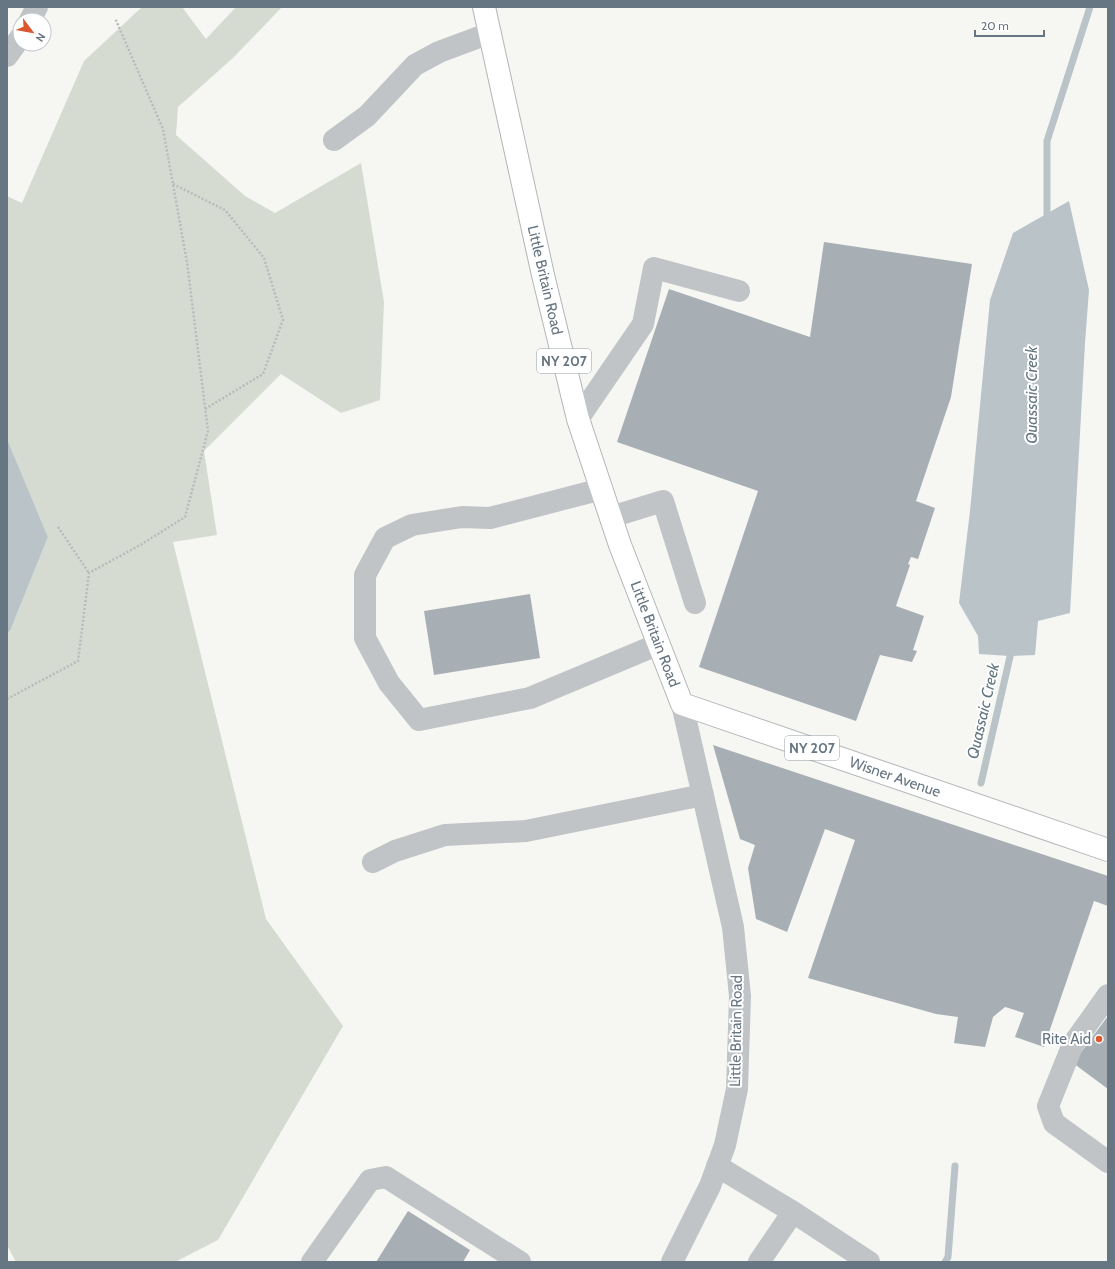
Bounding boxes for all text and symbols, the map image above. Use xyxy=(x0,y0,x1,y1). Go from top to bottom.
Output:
north arrow xyxy=(12,12,52,52)
scale bar xyxy=(975,12,1044,38)
text: 20 m xyxy=(981,18,1009,33)
text: N xyxy=(32,30,48,44)
street label: Little Britain Road xyxy=(524,223,566,337)
water label: Quassaic Creek xyxy=(1022,345,1041,444)
road number: NY 207 xyxy=(537,349,591,373)
street label: Little Britain Road xyxy=(627,579,683,689)
water label: Quassaic Creek xyxy=(963,660,1003,761)
road number: NY 207 xyxy=(785,736,839,760)
street label: Wisner Avenue xyxy=(847,753,943,801)
street label: Little Britain Road xyxy=(726,975,746,1087)
place label: Rite Aid xyxy=(1042,1030,1091,1048)
marker: Rite Aid xyxy=(1094,1034,1104,1044)

